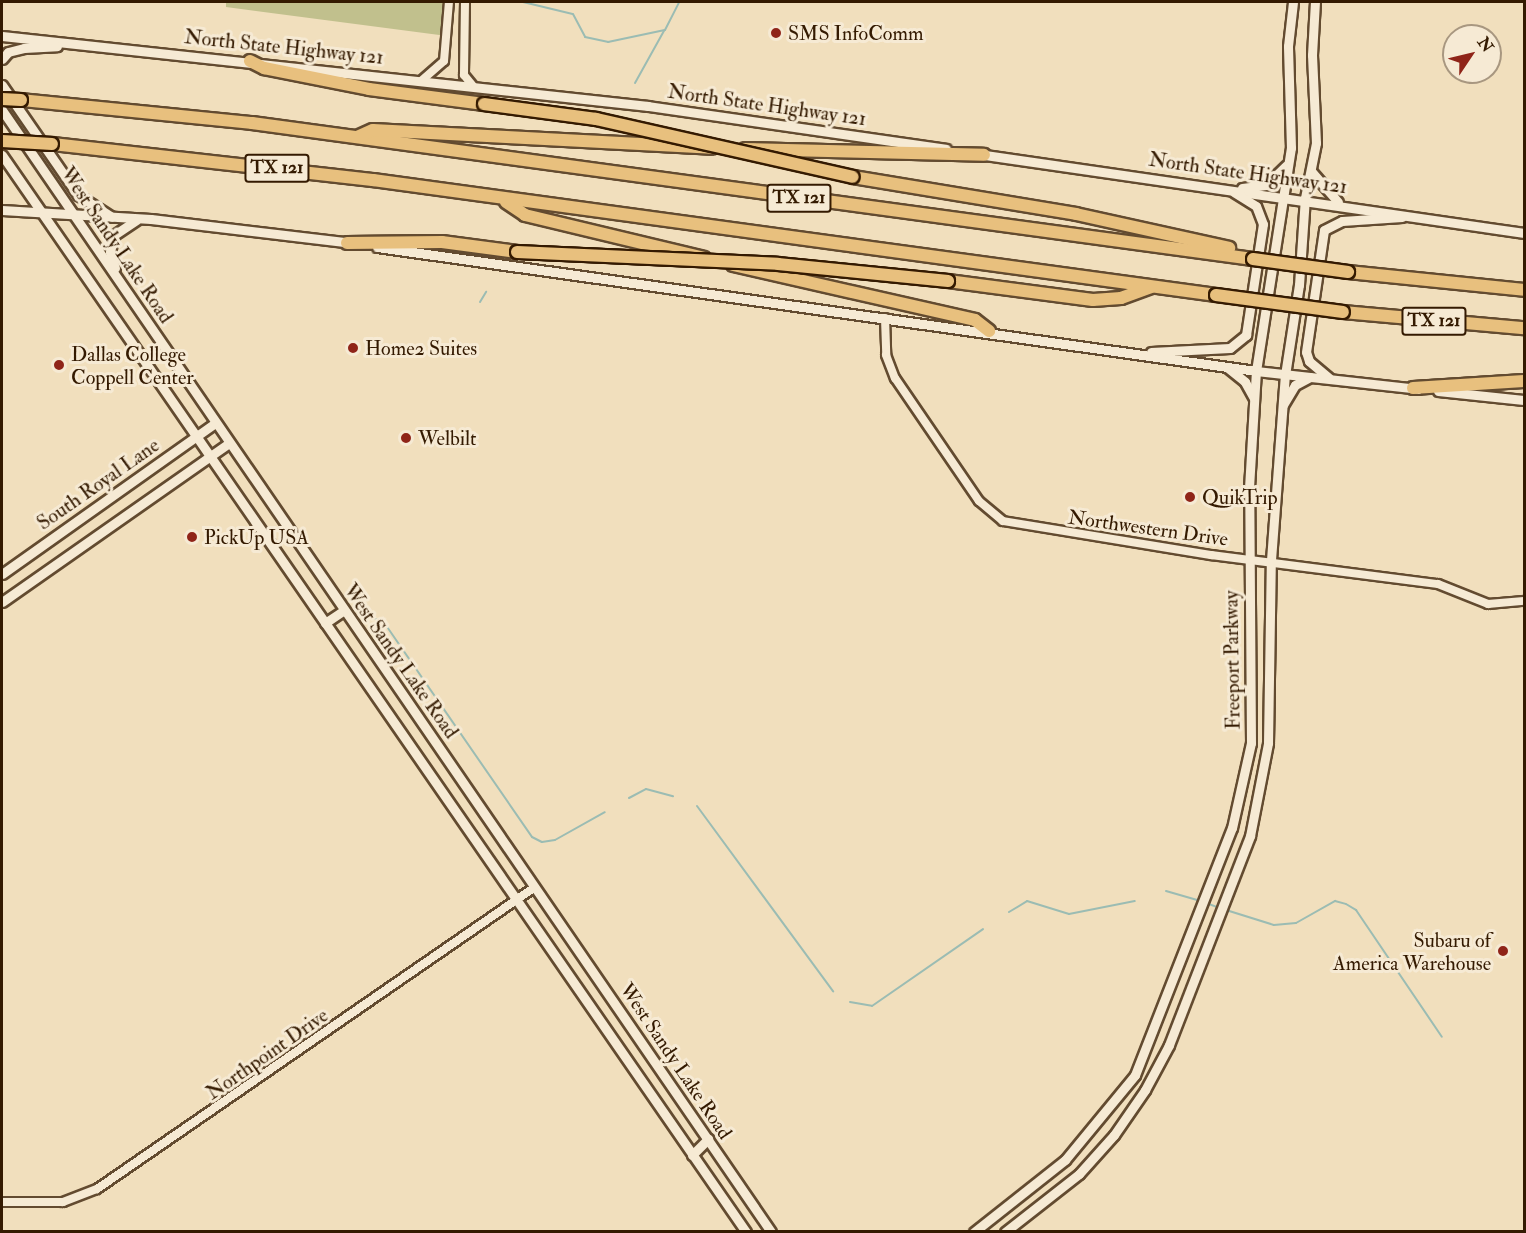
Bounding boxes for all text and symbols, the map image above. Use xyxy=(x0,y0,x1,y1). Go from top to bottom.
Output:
place label: SMS InfoComm xyxy=(788,21,923,45)
north arrow xyxy=(1442,24,1502,84)
street label: North State Highway 121 xyxy=(183,25,385,69)
marker: SMS InfoComm xyxy=(769,26,783,40)
text: N xyxy=(1473,33,1497,56)
street label: North State Highway 121 xyxy=(666,79,868,131)
street label: North State Highway 121 xyxy=(1147,147,1349,199)
road number: TX 121 xyxy=(244,153,310,183)
street label: West Sandy Lake Road xyxy=(56,162,178,328)
road number: TX 121 xyxy=(766,183,832,213)
road number: TX 121 xyxy=(1401,306,1467,336)
place label: Home2 Suites xyxy=(365,336,477,360)
marker: Home2 Suites xyxy=(346,341,360,355)
place label: Dallas College Coppell Center xyxy=(71,342,194,389)
marker: Dallas College Coppell Center xyxy=(52,358,66,372)
place label: Welbilt xyxy=(418,426,476,450)
marker: Welbilt xyxy=(399,431,413,445)
street label: South Royal Lane xyxy=(32,433,164,535)
place label: QuikTrip xyxy=(1202,485,1278,509)
marker: QuikTrip xyxy=(1183,490,1197,504)
street label: Northwestern Drive xyxy=(1066,505,1230,551)
place label: PickUp USA xyxy=(204,525,309,549)
marker: PickUp USA xyxy=(185,530,199,544)
street label: West Sandy Lake Road xyxy=(339,579,463,743)
street label: Freeport Parkway xyxy=(1219,590,1245,730)
place label: Subaru of America Warehouse xyxy=(1333,928,1491,975)
marker: Subaru of America Warehouse xyxy=(1496,944,1510,958)
street label: West Sandy Lake Road xyxy=(615,978,737,1144)
street label: Northpoint Drive xyxy=(202,1003,332,1105)

